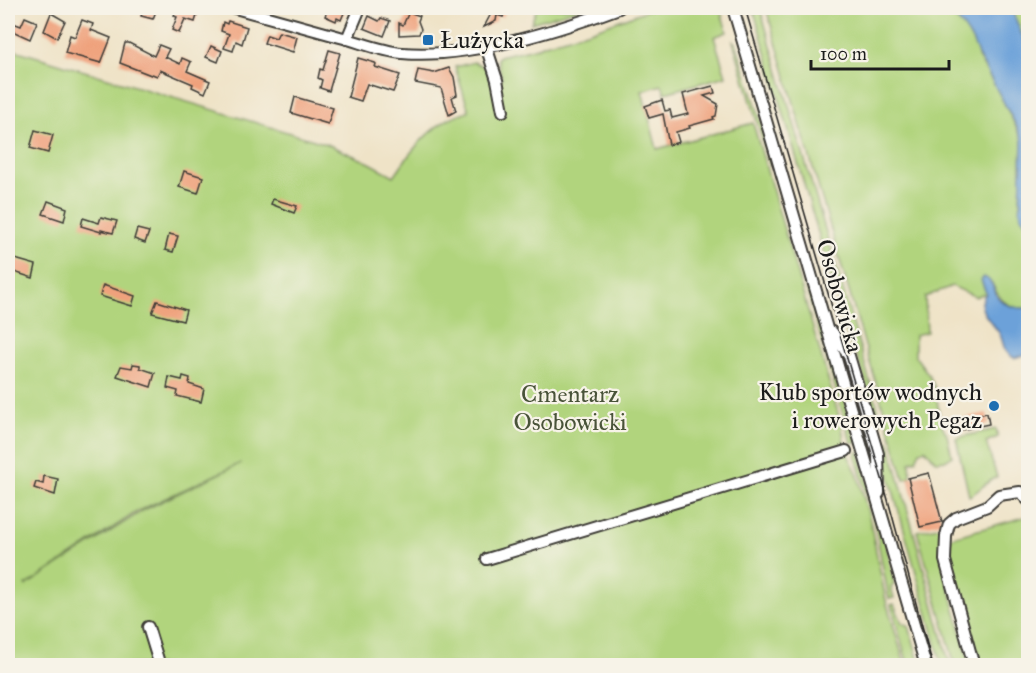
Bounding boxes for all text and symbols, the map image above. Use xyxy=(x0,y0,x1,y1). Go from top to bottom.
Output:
place label: Łużycka xyxy=(440,25,525,55)
marker: Łużycka xyxy=(421,33,435,47)
scale bar xyxy=(811,33,949,71)
text: 100 m xyxy=(820,43,867,65)
street label: Osobowicka xyxy=(809,236,871,357)
place label: Klub sportów wodnych i rowerowych Pegaz xyxy=(759,377,982,435)
park label: Cmentarz Osobowicki xyxy=(513,379,627,437)
marker: Klub sportów wodnych i rowerowych Pegaz xyxy=(987,399,1001,413)

